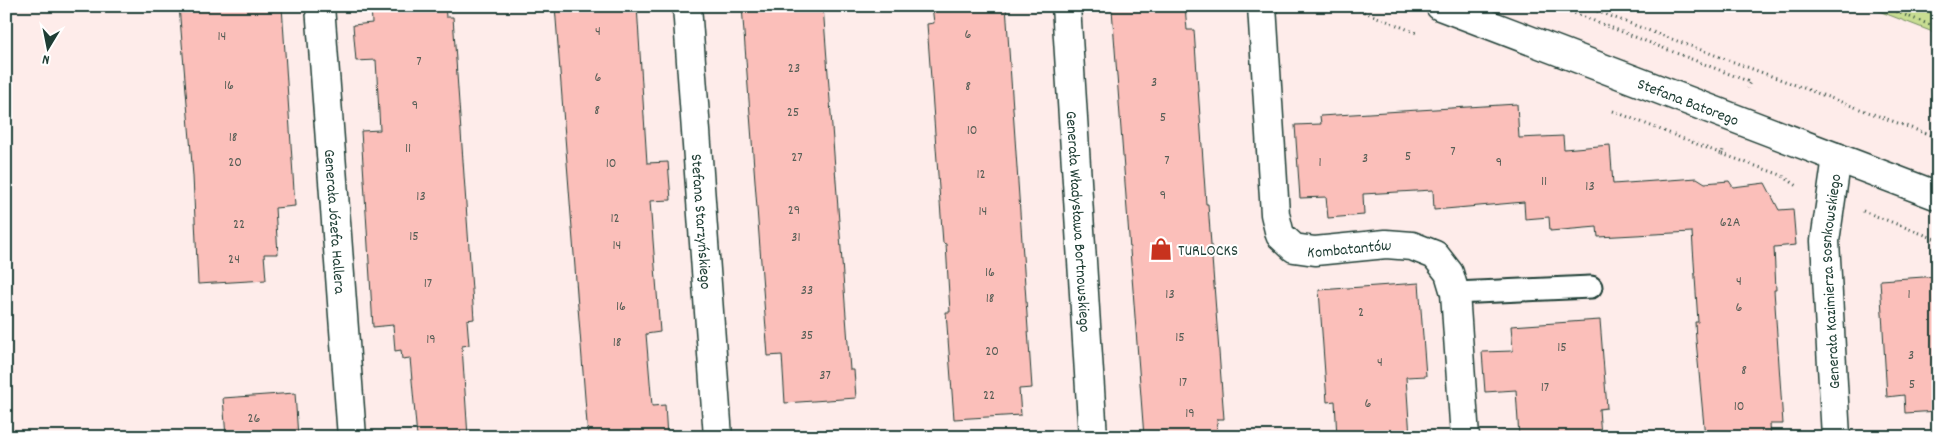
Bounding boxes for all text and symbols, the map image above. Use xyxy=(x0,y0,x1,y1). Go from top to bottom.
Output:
north arrow xyxy=(22,22,72,72)
house number: 4 xyxy=(595,22,601,42)
house number: 6 xyxy=(965,25,972,45)
house number: 14 xyxy=(218,27,226,47)
text: N xyxy=(41,48,51,69)
house number: 7 xyxy=(416,52,422,72)
house number: 23 xyxy=(788,59,800,79)
house number: 6 xyxy=(595,68,602,88)
house number: 3 xyxy=(1151,73,1157,93)
street label: Stefana Batorego xyxy=(1634,73,1742,133)
house number: 16 xyxy=(224,76,234,96)
house number: 8 xyxy=(965,77,971,97)
house number: 9 xyxy=(412,96,418,116)
house number: 8 xyxy=(594,101,600,121)
house number: 25 xyxy=(787,103,799,123)
house number: 5 xyxy=(1160,108,1166,128)
street label: Generała Władysława Bortnowskiego xyxy=(1059,110,1095,333)
house number: 10 xyxy=(967,121,977,141)
house number: 18 xyxy=(229,128,238,148)
house number: 11 xyxy=(405,139,411,159)
house number: 7 xyxy=(1450,142,1456,162)
house number: 5 xyxy=(1405,147,1411,167)
street label: Generała Józefa Hallera xyxy=(317,148,350,295)
house number: 27 xyxy=(791,148,803,168)
house number: 3 xyxy=(1362,149,1368,169)
house number: 7 xyxy=(1164,151,1170,171)
house number: 20 xyxy=(228,153,242,173)
street label: Stefana Starzyńskiego xyxy=(684,153,716,290)
house number: 1 xyxy=(1318,153,1322,173)
house number: 9 xyxy=(1496,153,1502,173)
house number: 10 xyxy=(606,154,616,174)
house number: 12 xyxy=(976,165,986,185)
house number: 11 xyxy=(1541,172,1547,192)
street label: Generała Kazimierza Sosnkowskiego xyxy=(1816,173,1848,390)
house number: 13 xyxy=(1585,177,1595,197)
house number: 9 xyxy=(1160,186,1166,206)
house number: 13 xyxy=(416,187,426,207)
house number: 29 xyxy=(788,201,800,221)
house number: 14 xyxy=(979,202,987,222)
house number: 12 xyxy=(610,209,620,229)
house number: 62A xyxy=(1720,213,1741,233)
house number: 22 xyxy=(233,215,245,235)
house number: 15 xyxy=(409,227,419,247)
house number: 31 xyxy=(791,228,801,248)
street label: Kombatantów xyxy=(1306,235,1392,265)
house number: 14 xyxy=(613,236,621,256)
shop icon: TURLOCKS xyxy=(1148,236,1174,262)
place label: TURLOCKS xyxy=(1178,240,1238,263)
house number: 24 xyxy=(228,250,240,270)
house number: 16 xyxy=(985,263,995,283)
house number: 4 xyxy=(1736,272,1742,292)
house number: 17 xyxy=(424,274,432,294)
house number: 33 xyxy=(801,281,813,301)
house number: 13 xyxy=(1165,285,1175,305)
house number: 1 xyxy=(1907,285,1911,305)
house number: 18 xyxy=(986,289,995,309)
house number: 16 xyxy=(616,297,626,317)
house number: 6 xyxy=(1736,298,1743,318)
house number: 2 xyxy=(1358,303,1364,323)
house number: 35 xyxy=(801,326,813,346)
house number: 15 xyxy=(1175,328,1185,348)
house number: 19 xyxy=(426,330,436,350)
house number: 18 xyxy=(613,333,622,353)
house number: 15 xyxy=(1557,338,1567,358)
house number: 20 xyxy=(985,342,999,362)
house number: 3 xyxy=(1908,346,1914,366)
house number: 4 xyxy=(1377,353,1383,373)
house number: 8 xyxy=(1741,361,1747,381)
house number: 37 xyxy=(819,366,831,386)
house number: 17 xyxy=(1179,373,1187,393)
house number: 5 xyxy=(1909,375,1915,395)
house number: 17 xyxy=(1541,378,1549,398)
house number: 22 xyxy=(983,386,995,406)
house number: 6 xyxy=(1365,394,1372,414)
house number: 10 xyxy=(1734,397,1744,417)
house number: 19 xyxy=(1185,404,1195,424)
house number: 26 xyxy=(248,409,261,429)

